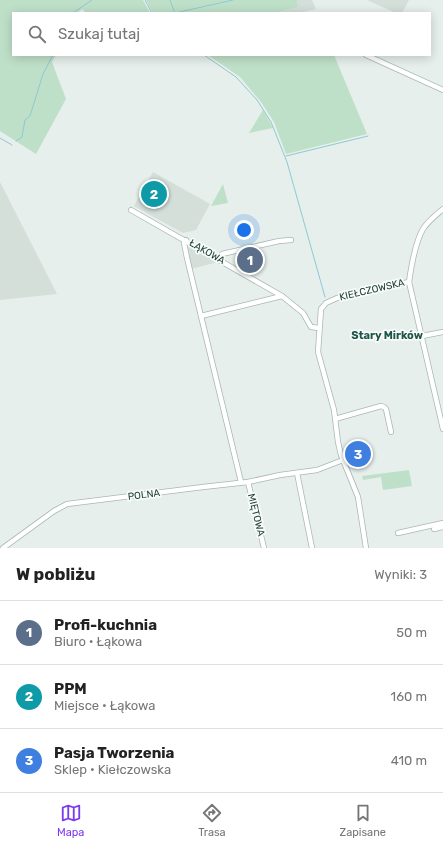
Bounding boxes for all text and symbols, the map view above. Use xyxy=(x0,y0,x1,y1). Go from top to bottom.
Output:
search box xyxy=(12,12,431,56)
icon: search xyxy=(26,23,48,45)
text: Szukaj tutaj xyxy=(58,25,140,43)
pin: 2 xyxy=(141,179,167,209)
your location xyxy=(234,220,254,240)
street label: ŁĄKOWA xyxy=(187,237,227,267)
pin: 1 xyxy=(237,245,263,275)
street label: KIEŁCZOWSKA xyxy=(338,277,406,303)
district label: Stary Mirków xyxy=(351,329,423,342)
pin: 3 xyxy=(345,439,371,469)
street label: POLNA xyxy=(127,487,161,503)
street label: MIĘTOWA xyxy=(245,492,267,538)
text: W pobliżu xyxy=(16,564,95,584)
text: Wyniki: 3 xyxy=(374,567,427,582)
text: Profi-kuchnia xyxy=(54,616,157,634)
text: 1 xyxy=(26,625,32,640)
text: 50 m xyxy=(396,625,427,640)
text: Biuro · Łąkowa xyxy=(54,634,142,649)
text: PPM xyxy=(54,680,87,698)
text: 2 xyxy=(25,689,33,704)
text: 160 m xyxy=(391,689,427,704)
text: Miejsce · Łąkowa xyxy=(54,698,155,713)
text: Pasja Tworzenia xyxy=(54,744,174,762)
text: 3 xyxy=(25,753,33,768)
text: 410 m xyxy=(391,753,427,768)
text: Sklep · Kiełczowska xyxy=(54,762,171,777)
tab: Mapa xyxy=(57,802,84,839)
tab: Trasa xyxy=(198,802,226,839)
tab: Zapisane xyxy=(340,802,386,839)

